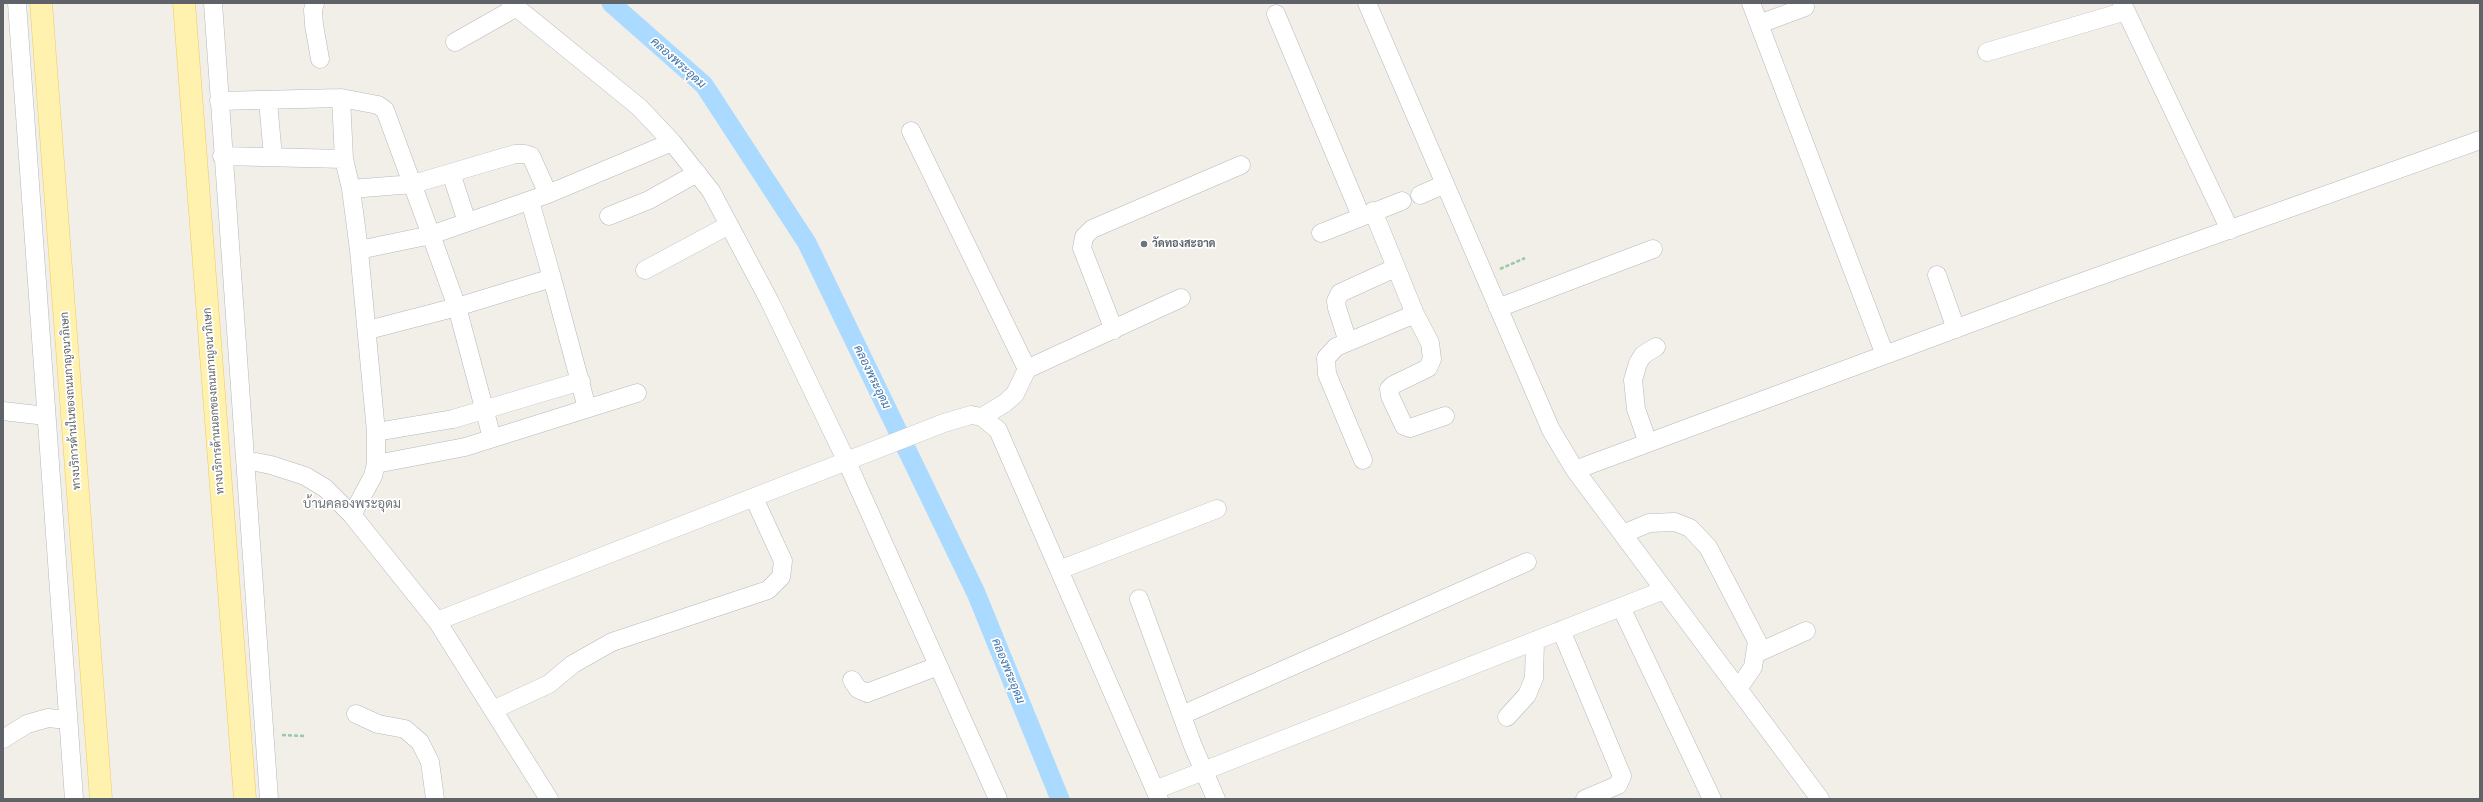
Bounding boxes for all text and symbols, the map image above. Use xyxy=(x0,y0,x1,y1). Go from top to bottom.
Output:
water label: คลองพระอุดม xyxy=(648,35,708,91)
place label: วัดทองสะอาด xyxy=(1152,237,1216,251)
marker: วัดทองสะอาด xyxy=(1139,239,1149,249)
street label: ทางบริการด้านนอกของถนนกาญจนาภิเษก xyxy=(201,307,227,495)
street label: ทางบริการด้านในของถนนกาญจนาภิเษก xyxy=(58,311,84,491)
water label: คลองพระอุดม xyxy=(850,343,894,411)
district label: บ้านคลองพระอุดม xyxy=(303,496,401,512)
water label: คลองพระอุดม xyxy=(988,636,1028,706)

